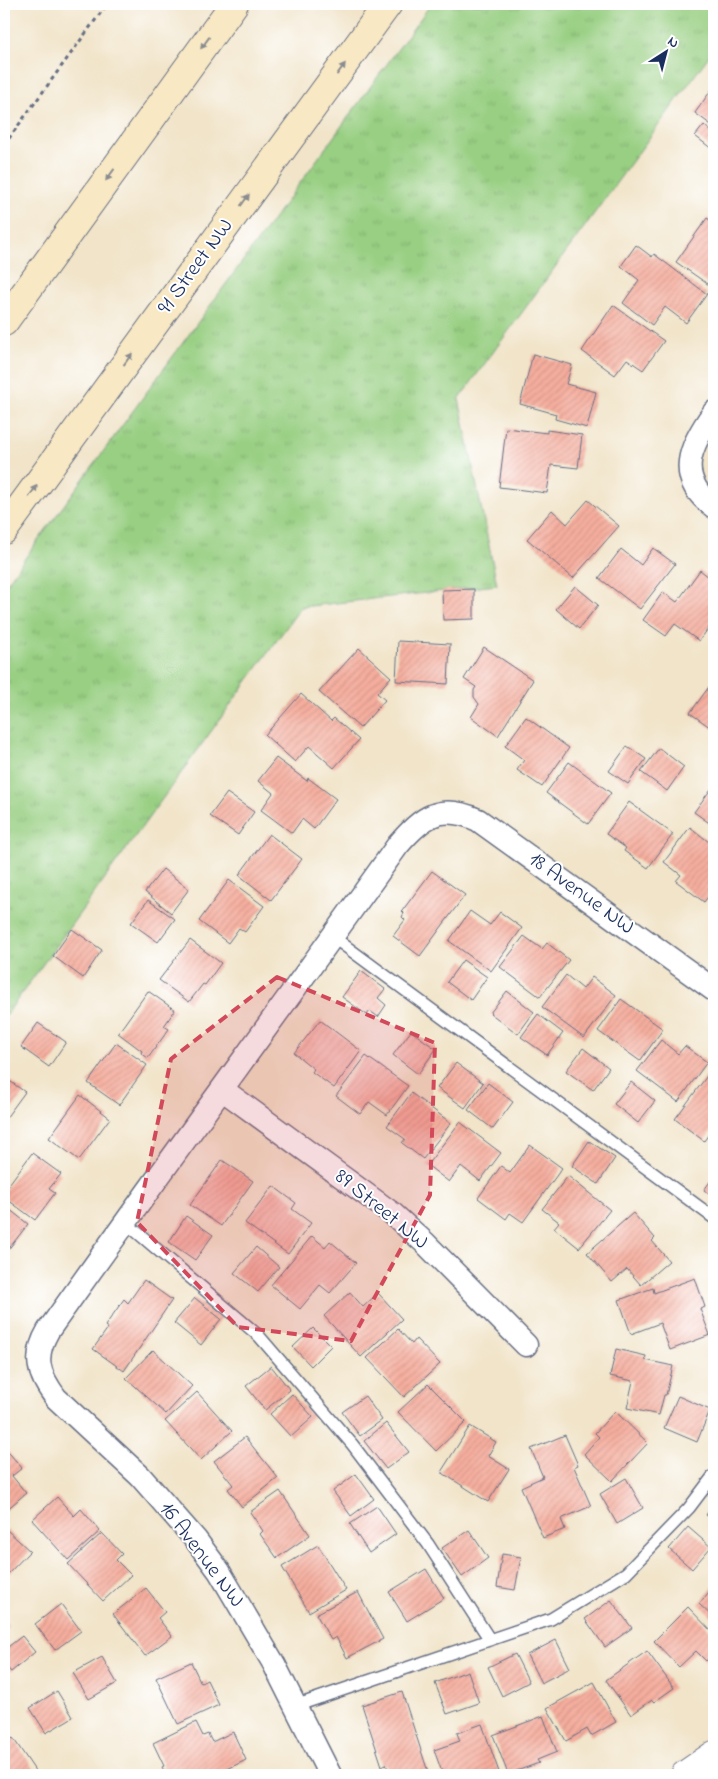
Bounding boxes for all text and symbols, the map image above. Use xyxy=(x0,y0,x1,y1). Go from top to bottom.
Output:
north arrow xyxy=(640,28,690,78)
text: N xyxy=(663,31,683,54)
one-way arrow xyxy=(200,36,210,50)
one-way arrow xyxy=(335,63,346,76)
one-way arrow xyxy=(105,168,115,182)
one-way arrow xyxy=(240,193,250,207)
street label: 91 Street NW xyxy=(150,212,242,322)
one-way arrow xyxy=(123,352,133,366)
one-way arrow xyxy=(27,485,38,498)
street label: 18 Avenue NW xyxy=(521,845,641,943)
street label: 89 Street NW xyxy=(327,1162,435,1258)
street label: 16 Avenue NW xyxy=(151,1495,251,1615)

